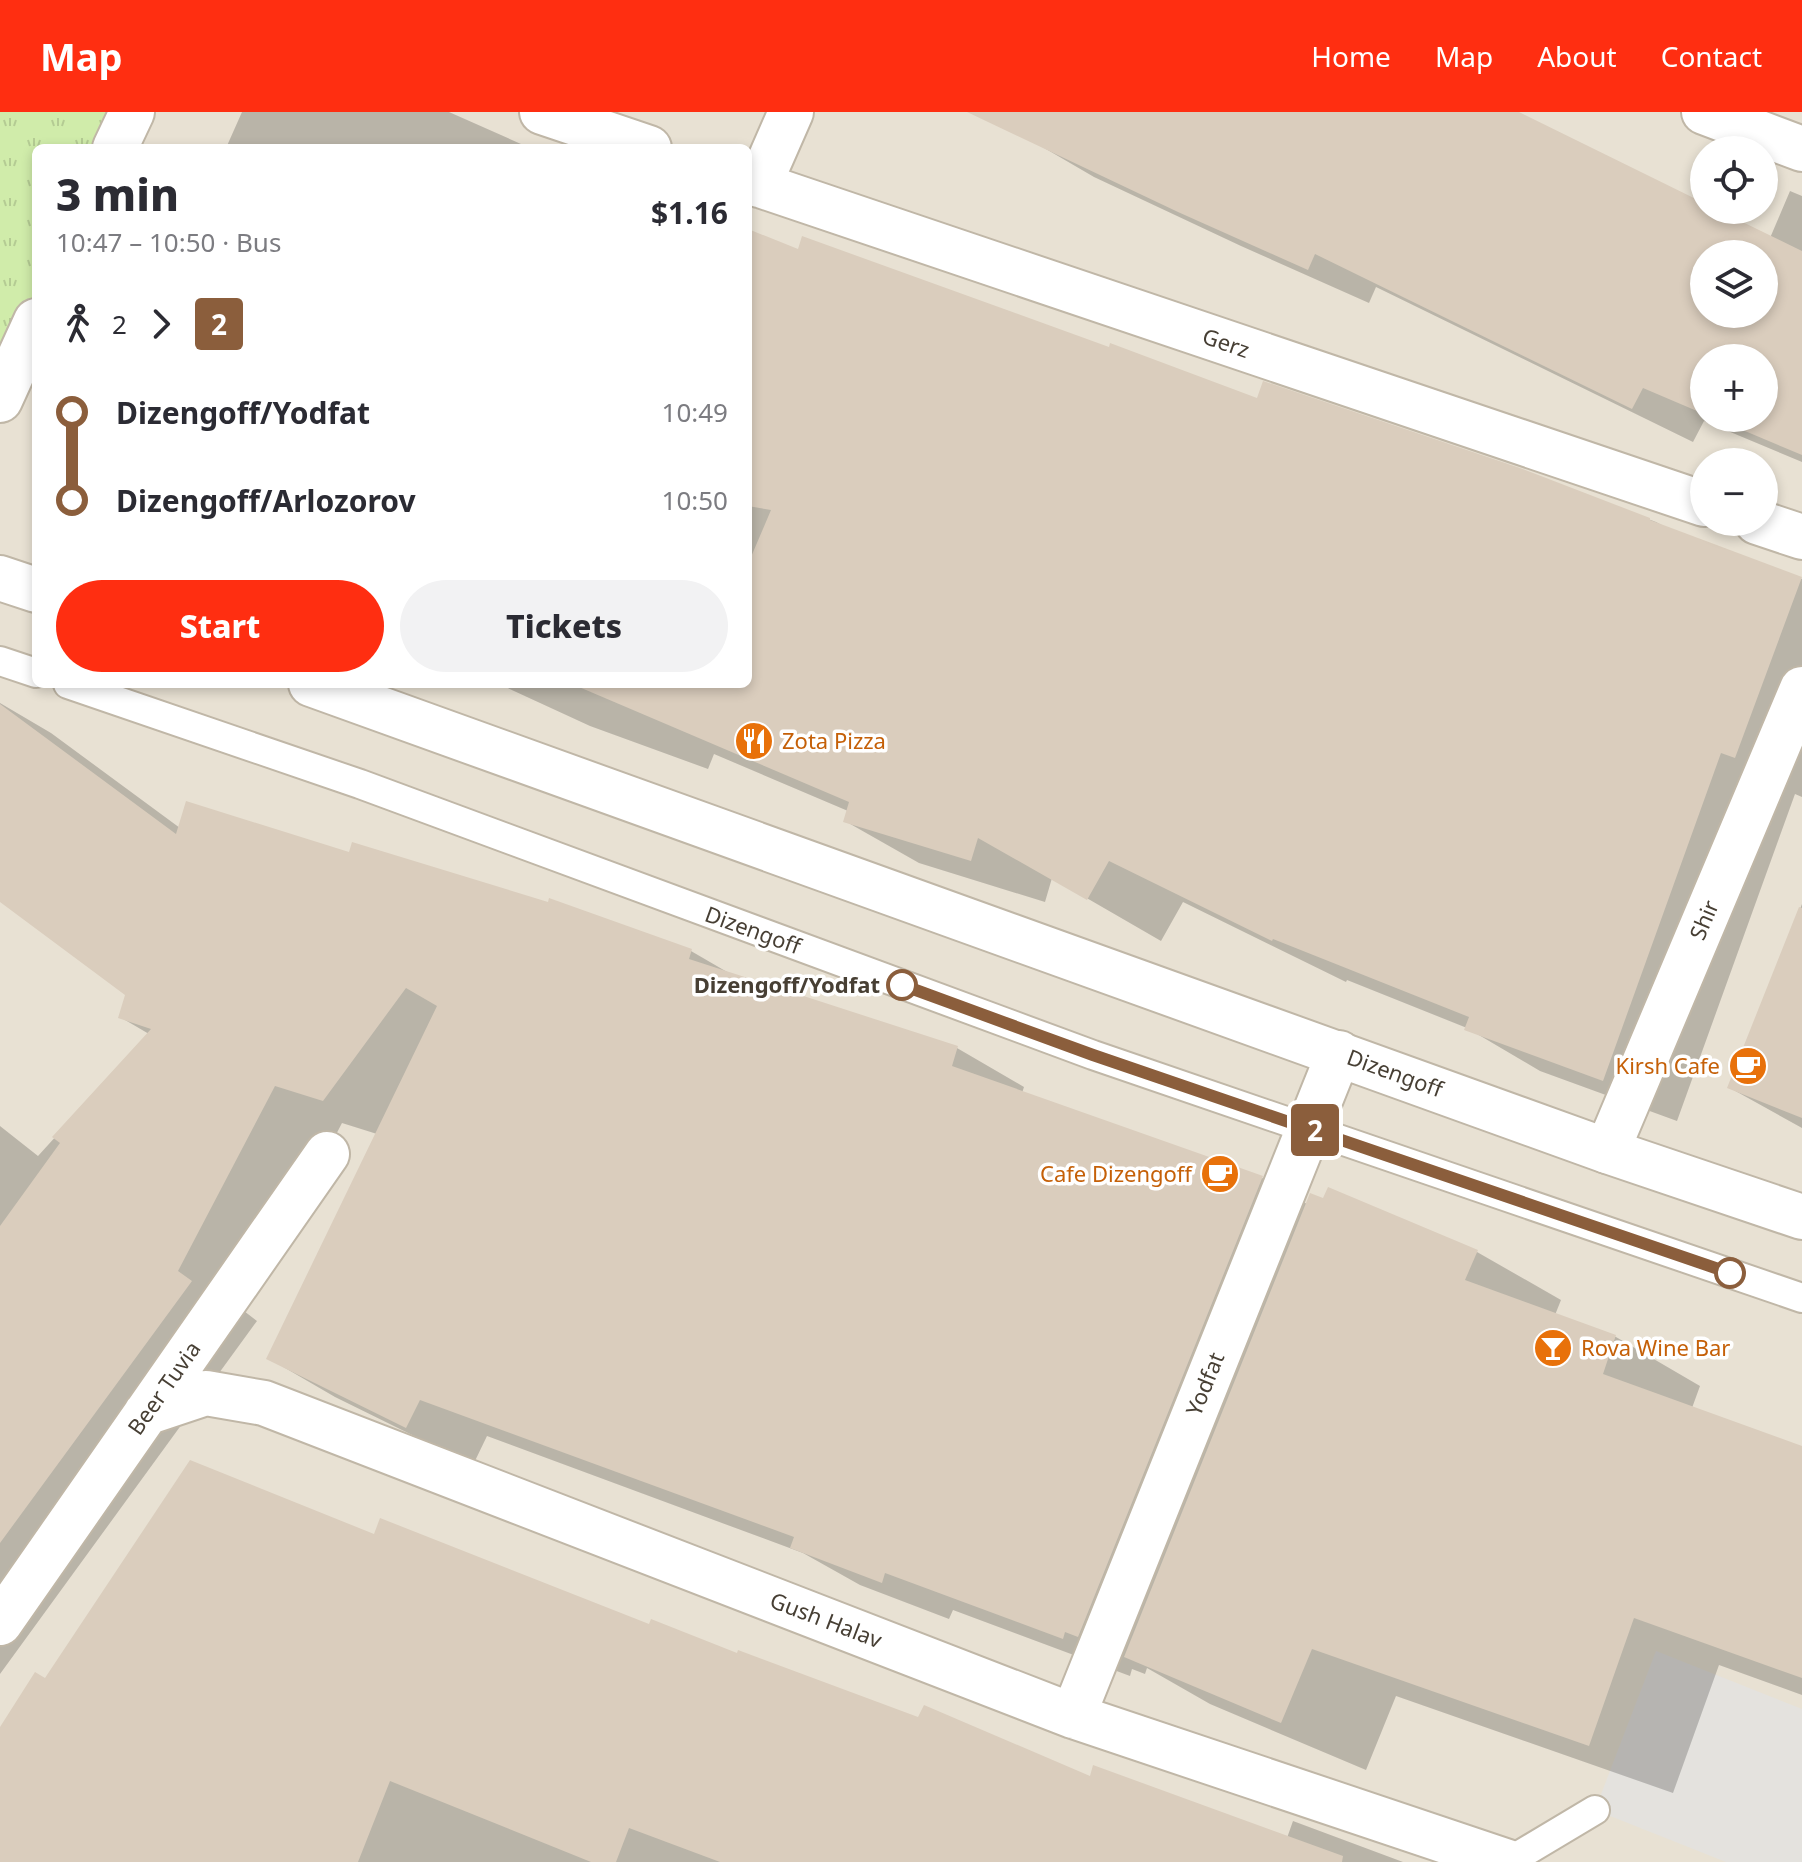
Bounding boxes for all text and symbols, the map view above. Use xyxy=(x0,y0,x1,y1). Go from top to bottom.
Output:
text: Map xyxy=(40,30,123,82)
text: Home xyxy=(1311,37,1391,75)
text: Map xyxy=(1435,37,1493,75)
text: About xyxy=(1537,37,1617,75)
text: Contact xyxy=(1661,37,1762,75)
map controls xyxy=(1690,136,1778,536)
button: locate xyxy=(1690,136,1778,224)
text: 3 min xyxy=(56,164,179,224)
text: $1.16 xyxy=(651,192,728,233)
text: 10:47 – 10:50 · Bus xyxy=(56,224,281,260)
button: layers xyxy=(1690,240,1778,328)
icon: walk xyxy=(56,302,100,346)
icon: forward xyxy=(139,302,183,346)
text: 2 xyxy=(211,305,227,343)
text: 2 xyxy=(112,306,127,342)
street label: Gerz xyxy=(1199,320,1254,364)
button: + xyxy=(1690,344,1778,432)
text: Dizengoff/Yodfat xyxy=(116,392,370,433)
text: 10:49 xyxy=(662,394,728,430)
button: − xyxy=(1690,448,1778,536)
text: Dizengoff/Arlozorov xyxy=(116,480,416,521)
text: 10:50 xyxy=(662,482,728,518)
button: Start xyxy=(56,580,384,672)
button: Tickets xyxy=(400,580,728,672)
restaurant icon: Zota Pizza xyxy=(733,720,775,762)
place label: Zota Pizza xyxy=(782,725,886,755)
street label: Shir xyxy=(1681,895,1725,944)
street label: Dizengoff xyxy=(701,898,807,961)
place label: Dizengoff/Yodfat xyxy=(694,969,880,999)
marker: Dizengoff/Yodfat xyxy=(887,970,917,1000)
street label: Dizengoff xyxy=(1343,1041,1449,1104)
cafe icon: Kirsh Cafe xyxy=(1727,1045,1769,1087)
place label: Kirsh Cafe xyxy=(1616,1050,1720,1080)
line badge: 2 xyxy=(1289,1104,1341,1156)
text: 2 xyxy=(1307,1111,1323,1149)
cafe icon: Cafe Dizengoff xyxy=(1199,1153,1241,1195)
place label: Cafe Dizengoff xyxy=(1040,1158,1194,1188)
unlabelled marker xyxy=(1715,1258,1745,1288)
bar icon: Rova Wine Bar xyxy=(1532,1327,1574,1369)
place label: Rova Wine Bar xyxy=(1581,1332,1730,1362)
street label: Beer Tuvia xyxy=(120,1335,206,1440)
street label: Yodfat xyxy=(1178,1347,1230,1420)
street label: Gush Halav xyxy=(766,1584,887,1654)

